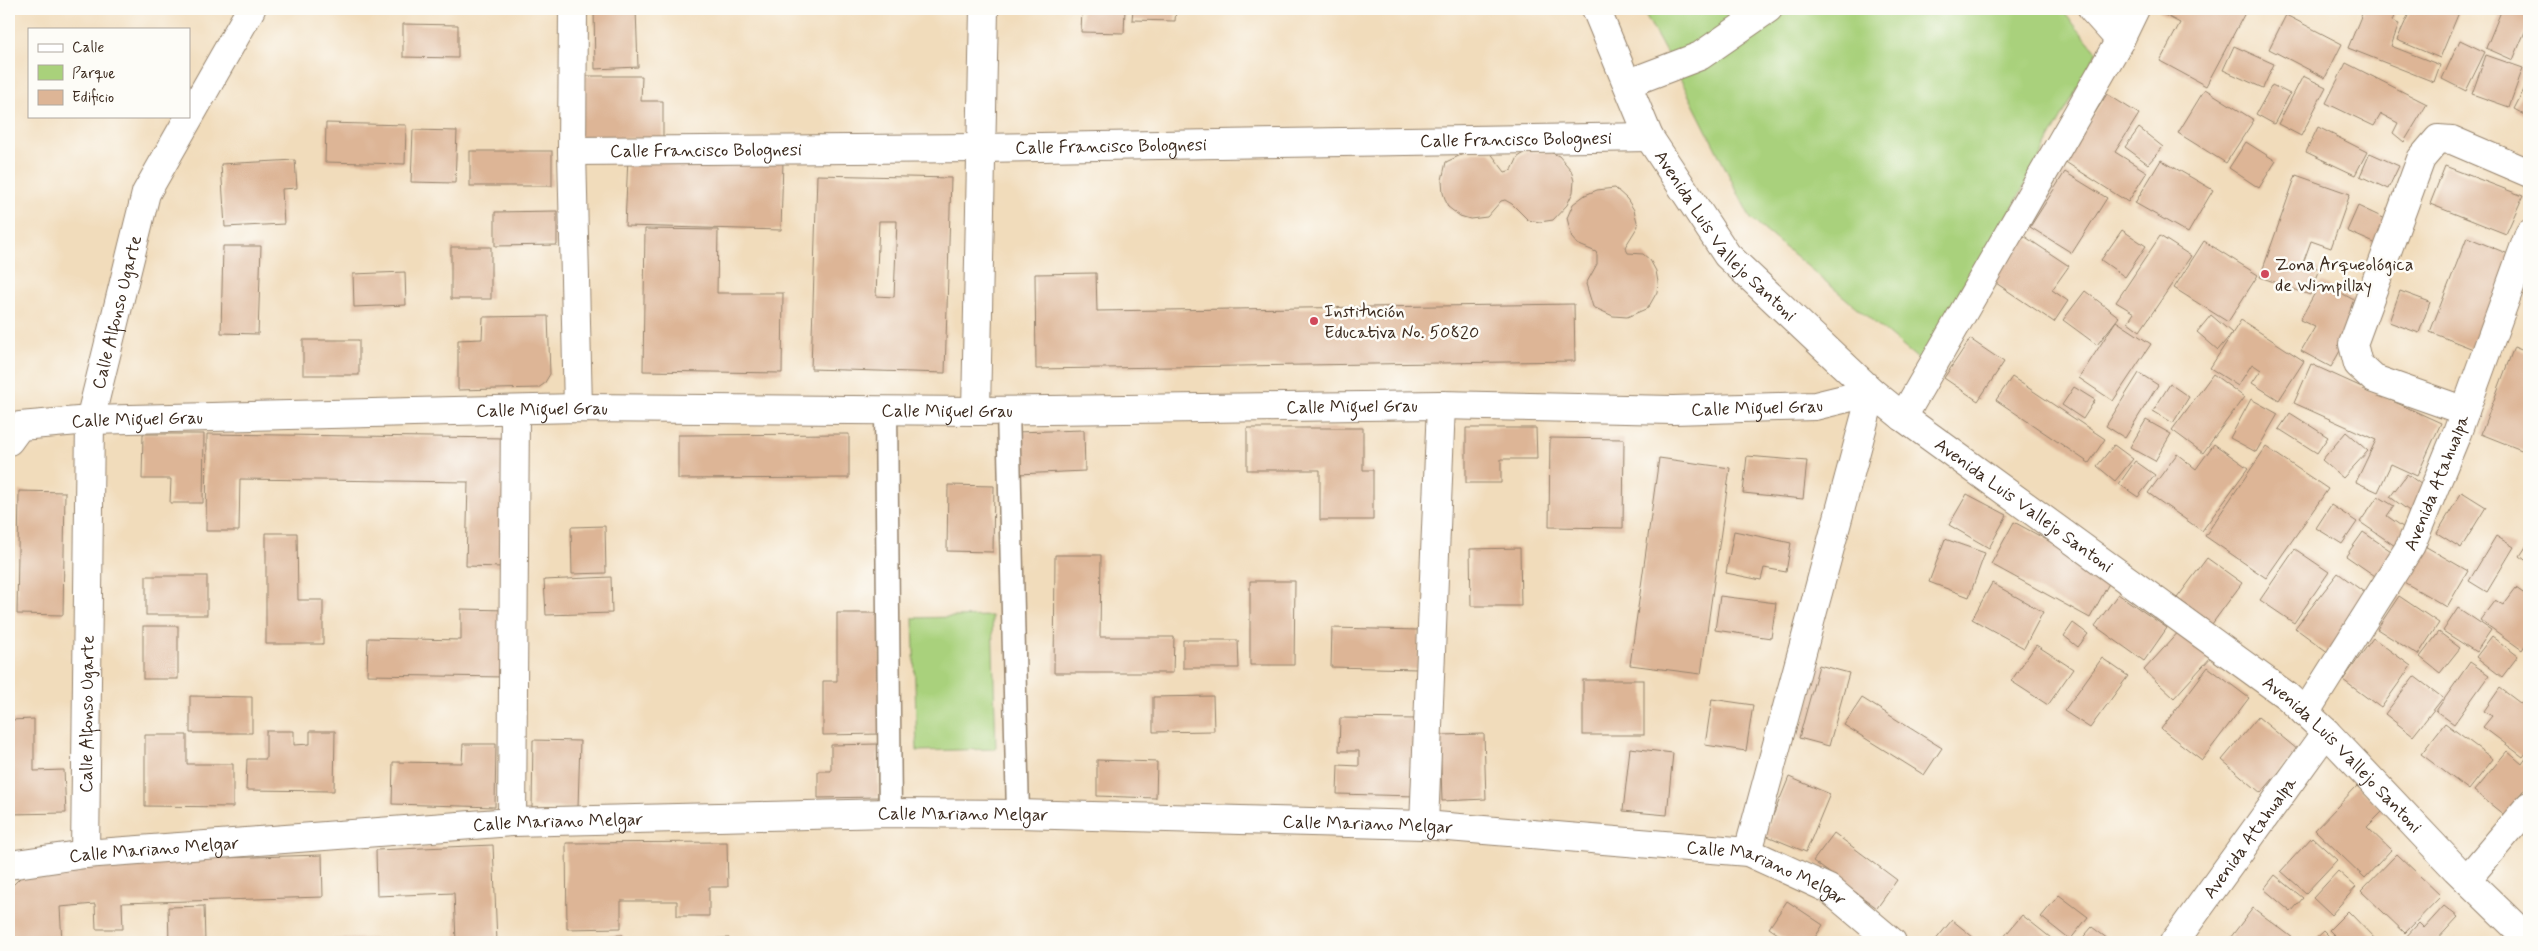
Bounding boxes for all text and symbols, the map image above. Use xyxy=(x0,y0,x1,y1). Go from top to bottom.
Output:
legend xyxy=(28,28,190,118)
text: Calle xyxy=(72,38,104,58)
text: Parque xyxy=(72,64,115,84)
text: Edificio xyxy=(72,88,114,108)
street label: Calle Francisco Bolognesi xyxy=(1420,127,1612,154)
street label: Calle Francisco Bolognesi xyxy=(1015,133,1207,160)
street label: Calle Francisco Bolognesi xyxy=(610,138,802,164)
street label: Avenida Luis Vallejo Santoni xyxy=(1648,146,1801,327)
street label: Calle Alfonso Ugarte xyxy=(87,233,148,392)
place label: Zona Arqueológica de Wimpillay xyxy=(2275,253,2413,298)
marker: Zona Arqueológica de Wimpillay xyxy=(2259,268,2271,280)
place label: Institución Educativa No. 50820 xyxy=(1324,300,1479,345)
marker: Institución Educativa No. 50820 xyxy=(1308,315,1320,327)
street label: Calle Miguel Grau xyxy=(1691,393,1826,423)
street label: Calle Miguel Grau xyxy=(1286,394,1418,421)
street label: Calle Miguel Grau xyxy=(476,397,608,424)
street label: Calle Miguel Grau xyxy=(881,399,1013,426)
street label: Calle Miguel Grau xyxy=(70,406,203,435)
street label: Avenida Atahualpa xyxy=(2399,411,2476,555)
street label: Avenida Luis Vallejo Santoni xyxy=(1929,433,2118,579)
street label: Calle Alfonso Ugarte xyxy=(75,635,102,793)
street label: Avenida Luis Vallejo Santoni xyxy=(2257,671,2427,839)
street label: Avenida Atahualpa xyxy=(2198,772,2303,904)
street label: Calle Mariano Melgar xyxy=(877,802,1049,828)
street label: Calle Mariano Melgar xyxy=(472,808,644,838)
street label: Calle Mariano Melgar xyxy=(1282,810,1454,840)
street label: Calle Mariano Melgar xyxy=(67,831,240,869)
street label: Calle Mariano Melgar xyxy=(1685,836,1852,912)

